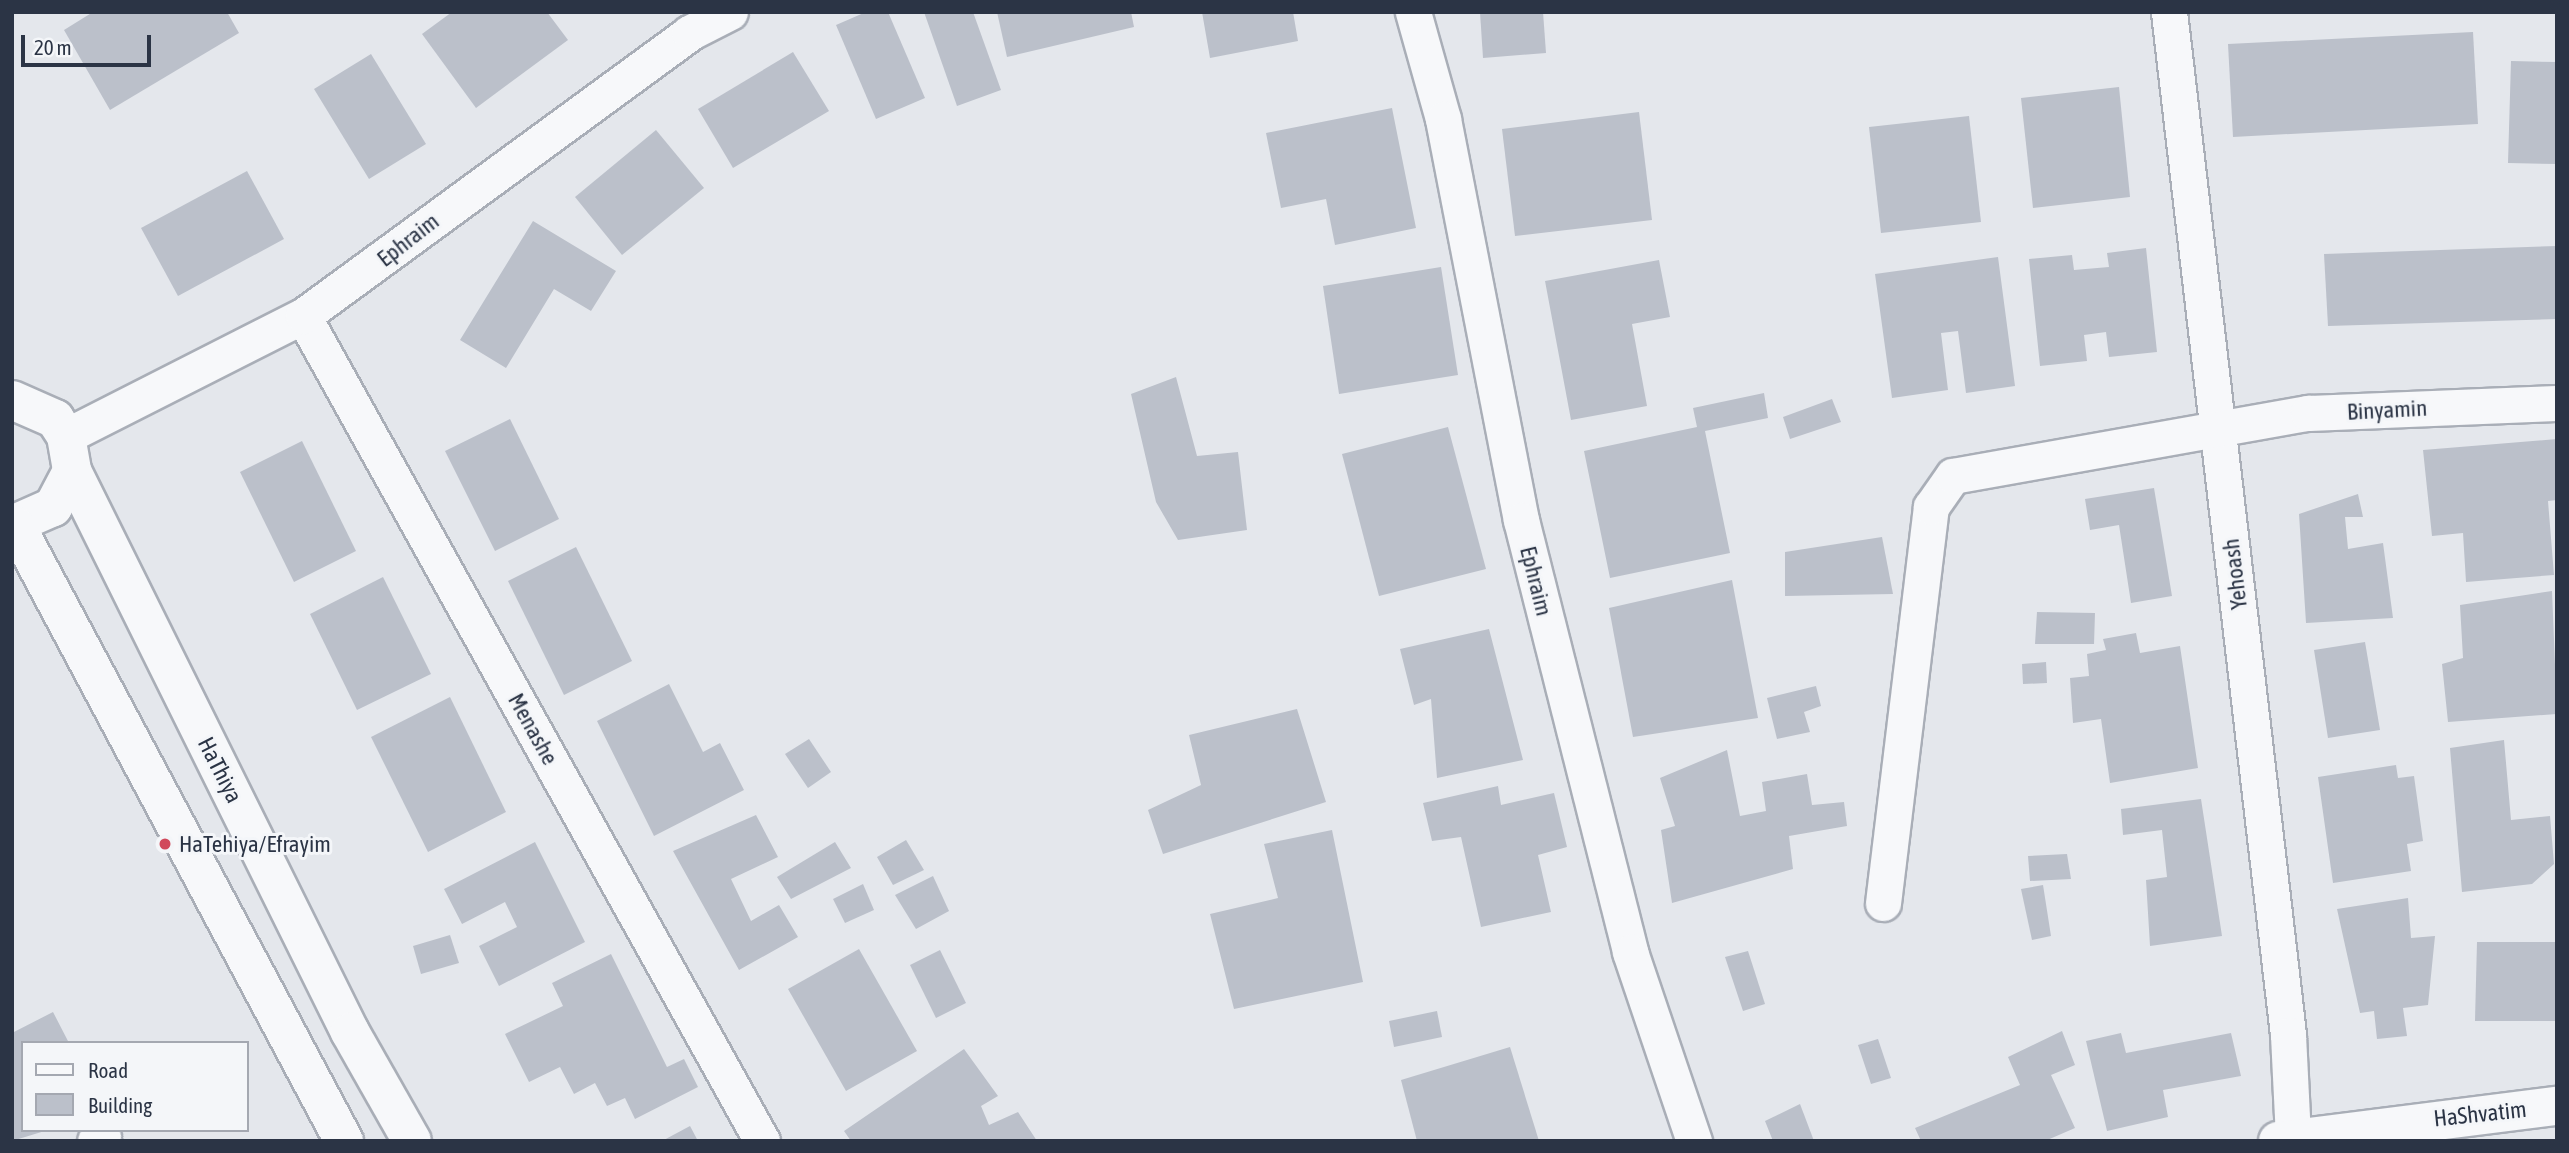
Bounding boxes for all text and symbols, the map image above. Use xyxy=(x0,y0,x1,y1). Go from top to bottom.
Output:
scale bar xyxy=(24,21,154,65)
text: 20 m xyxy=(34,35,72,59)
street label: Ephraim xyxy=(372,207,444,273)
street label: Binyamin xyxy=(2346,394,2428,426)
street label: Yehoash xyxy=(2217,537,2253,611)
street label: Ephraim xyxy=(1514,543,1558,619)
street label: Menashe xyxy=(502,688,564,770)
street label: HaThiya xyxy=(192,733,248,807)
place label: HaTehiya/Efrayim xyxy=(179,830,331,858)
marker: HaTehiya/Efrayim xyxy=(157,836,173,852)
legend xyxy=(21,1041,248,1132)
text: Road xyxy=(88,1058,128,1082)
text: Building xyxy=(88,1093,152,1117)
street label: HaShvatim xyxy=(2432,1095,2528,1133)

